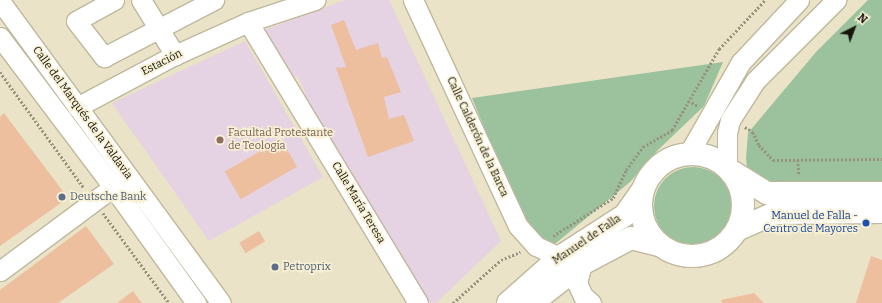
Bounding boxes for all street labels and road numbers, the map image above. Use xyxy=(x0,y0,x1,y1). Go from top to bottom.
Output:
street label: Calle del Marqués de la Valdavia xyxy=(29,44,135,182)
street label: Estación xyxy=(139,47,185,79)
street label: Calle Calderón de la Barca xyxy=(443,75,511,199)
street label: Calle María Teresa xyxy=(328,160,388,246)
street label: Manuel de Falla xyxy=(550,212,624,268)

